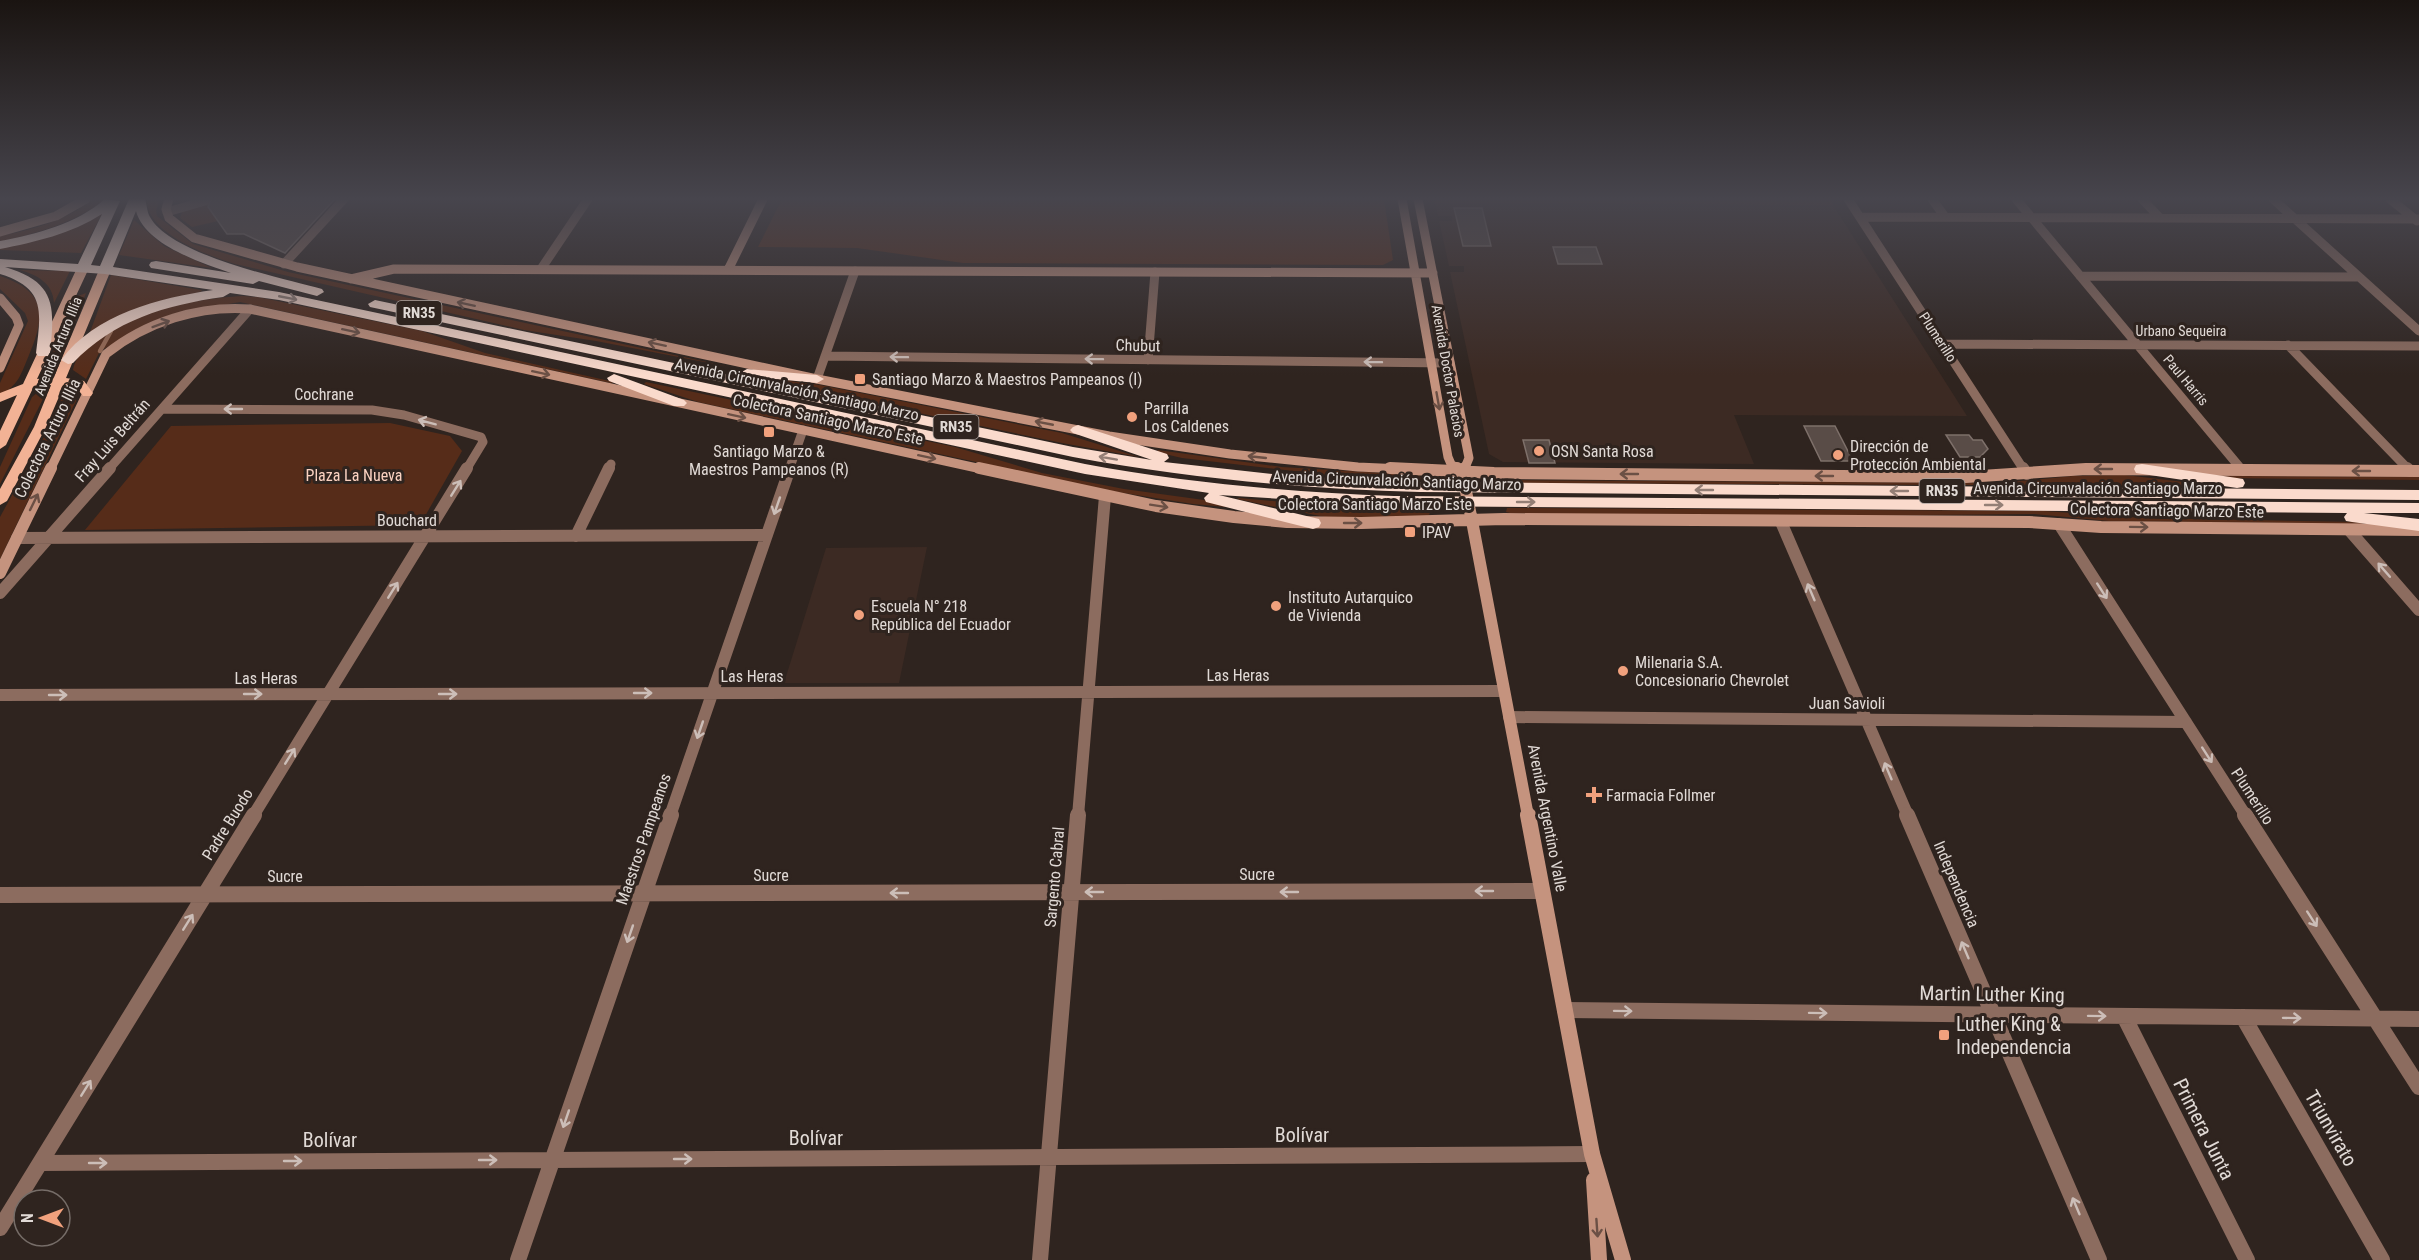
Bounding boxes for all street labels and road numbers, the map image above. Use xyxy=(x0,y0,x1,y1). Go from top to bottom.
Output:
street label: Avenida Arturo Illia xyxy=(31,294,85,398)
road number: RN35 xyxy=(396,301,442,325)
street label: Avenida Doctor Palacios xyxy=(1428,303,1468,439)
street label: Plumerillo xyxy=(1916,309,1960,365)
street label: Urbano Sequeira xyxy=(2136,323,2226,339)
street label: Chubut xyxy=(1115,336,1161,355)
street label: Paul Harris xyxy=(2160,351,2212,409)
street label: Avenida Circunvalación Santiago Marzo xyxy=(673,354,921,425)
street label: Colectora Arturo Illia xyxy=(10,376,85,501)
street label: Cochrane xyxy=(294,385,354,404)
street label: Colectora Santiago Marzo Este xyxy=(731,390,925,449)
street label: Fray Luis Beltrán xyxy=(71,395,154,486)
road number: RN35 xyxy=(934,415,978,439)
street label: Avenida Circunvalación Santiago Marzo xyxy=(1272,467,1522,494)
road number: RN35 xyxy=(1920,479,1964,503)
street label: Avenida Circunvalación Santiago Marzo xyxy=(1973,479,2223,498)
street label: Colectora Santiago Marzo Este xyxy=(1278,495,1472,514)
street label: Colectora Santiago Marzo Este xyxy=(2070,499,2264,522)
street label: Bouchard xyxy=(377,511,437,530)
street label: Las Heras xyxy=(1206,666,1270,685)
street label: Las Heras xyxy=(720,667,784,686)
street label: Las Heras xyxy=(234,669,298,688)
street label: Juan Savioli xyxy=(1809,694,1885,713)
street label: Avenida Argentino Valle xyxy=(1524,743,1571,893)
street label: Plumerillo xyxy=(2227,764,2278,828)
street label: Maestros Pampeanos xyxy=(612,771,675,907)
street label: Padre Buodo xyxy=(198,785,257,864)
street label: Sargento Cabral xyxy=(1041,826,1068,928)
street label: Independencia xyxy=(1930,838,1983,930)
street label: Sucre xyxy=(1239,865,1275,884)
street label: Sucre xyxy=(753,866,789,885)
street label: Sucre xyxy=(267,867,303,886)
street label: Martin Luther King xyxy=(1919,981,2065,1007)
street label: Primera Junta xyxy=(2168,1074,2240,1184)
street label: Triunvirato xyxy=(2300,1086,2362,1170)
street label: Bolívar xyxy=(1275,1123,1329,1147)
street label: Bolívar xyxy=(789,1126,843,1150)
street label: Bolívar xyxy=(303,1128,357,1152)

